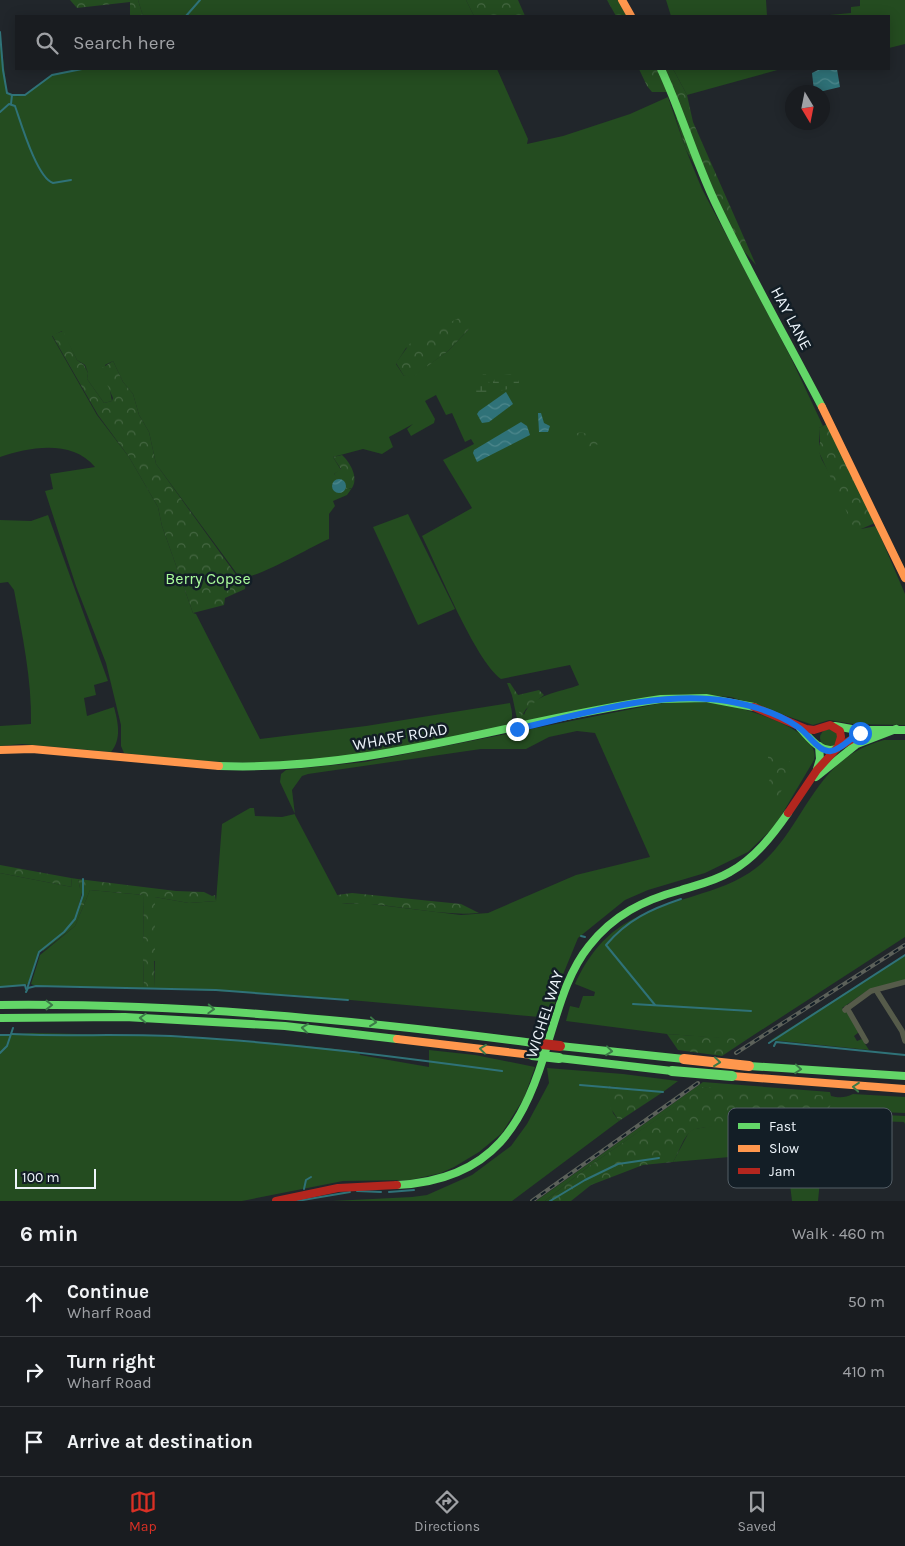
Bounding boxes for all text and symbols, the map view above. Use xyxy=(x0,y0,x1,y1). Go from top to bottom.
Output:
search box xyxy=(15,15,890,70)
icon: search xyxy=(33,29,61,57)
text: Search here xyxy=(73,32,175,54)
north arrow xyxy=(785,85,830,130)
street label: HAY LANE xyxy=(767,283,816,353)
park label: Berry Copse xyxy=(165,569,251,588)
route end xyxy=(506,718,529,741)
street label: WHARF ROAD xyxy=(351,719,449,754)
route start xyxy=(849,722,872,745)
street label: WICHEL WAY xyxy=(521,968,568,1060)
one-way arrow xyxy=(45,1000,53,1010)
one-way arrow xyxy=(207,1004,215,1015)
one-way arrow xyxy=(138,1013,146,1023)
one-way arrow xyxy=(369,1016,377,1027)
one-way arrow xyxy=(300,1023,308,1034)
one-way arrow xyxy=(479,1044,487,1055)
one-way arrow xyxy=(605,1046,613,1057)
one-way arrow xyxy=(713,1057,721,1068)
one-way arrow xyxy=(794,1063,802,1074)
one-way arrow xyxy=(852,1081,860,1092)
legend xyxy=(728,1108,892,1188)
text: Fast xyxy=(769,1118,796,1135)
text: Slow xyxy=(769,1140,799,1157)
text: Jam xyxy=(769,1163,795,1180)
scale bar xyxy=(15,1166,96,1189)
text: 100 m xyxy=(22,1169,60,1186)
text: 6 min xyxy=(20,1222,78,1246)
text: Walk · 460 m xyxy=(792,1224,885,1243)
text: Continue xyxy=(67,1281,149,1303)
icon: ahead xyxy=(20,1288,48,1316)
text: 50 m xyxy=(848,1292,885,1311)
text: Wharf Road xyxy=(67,1303,152,1322)
text: Turn right xyxy=(67,1351,156,1373)
icon: right xyxy=(20,1358,48,1386)
text: 410 m xyxy=(843,1362,885,1381)
text: Wharf Road xyxy=(67,1373,152,1392)
icon: arrive xyxy=(20,1428,48,1456)
text: Arrive at destination xyxy=(67,1431,253,1453)
tab: Map xyxy=(129,1488,157,1535)
tab: Directions xyxy=(414,1488,480,1535)
tab: Saved xyxy=(738,1488,776,1535)

